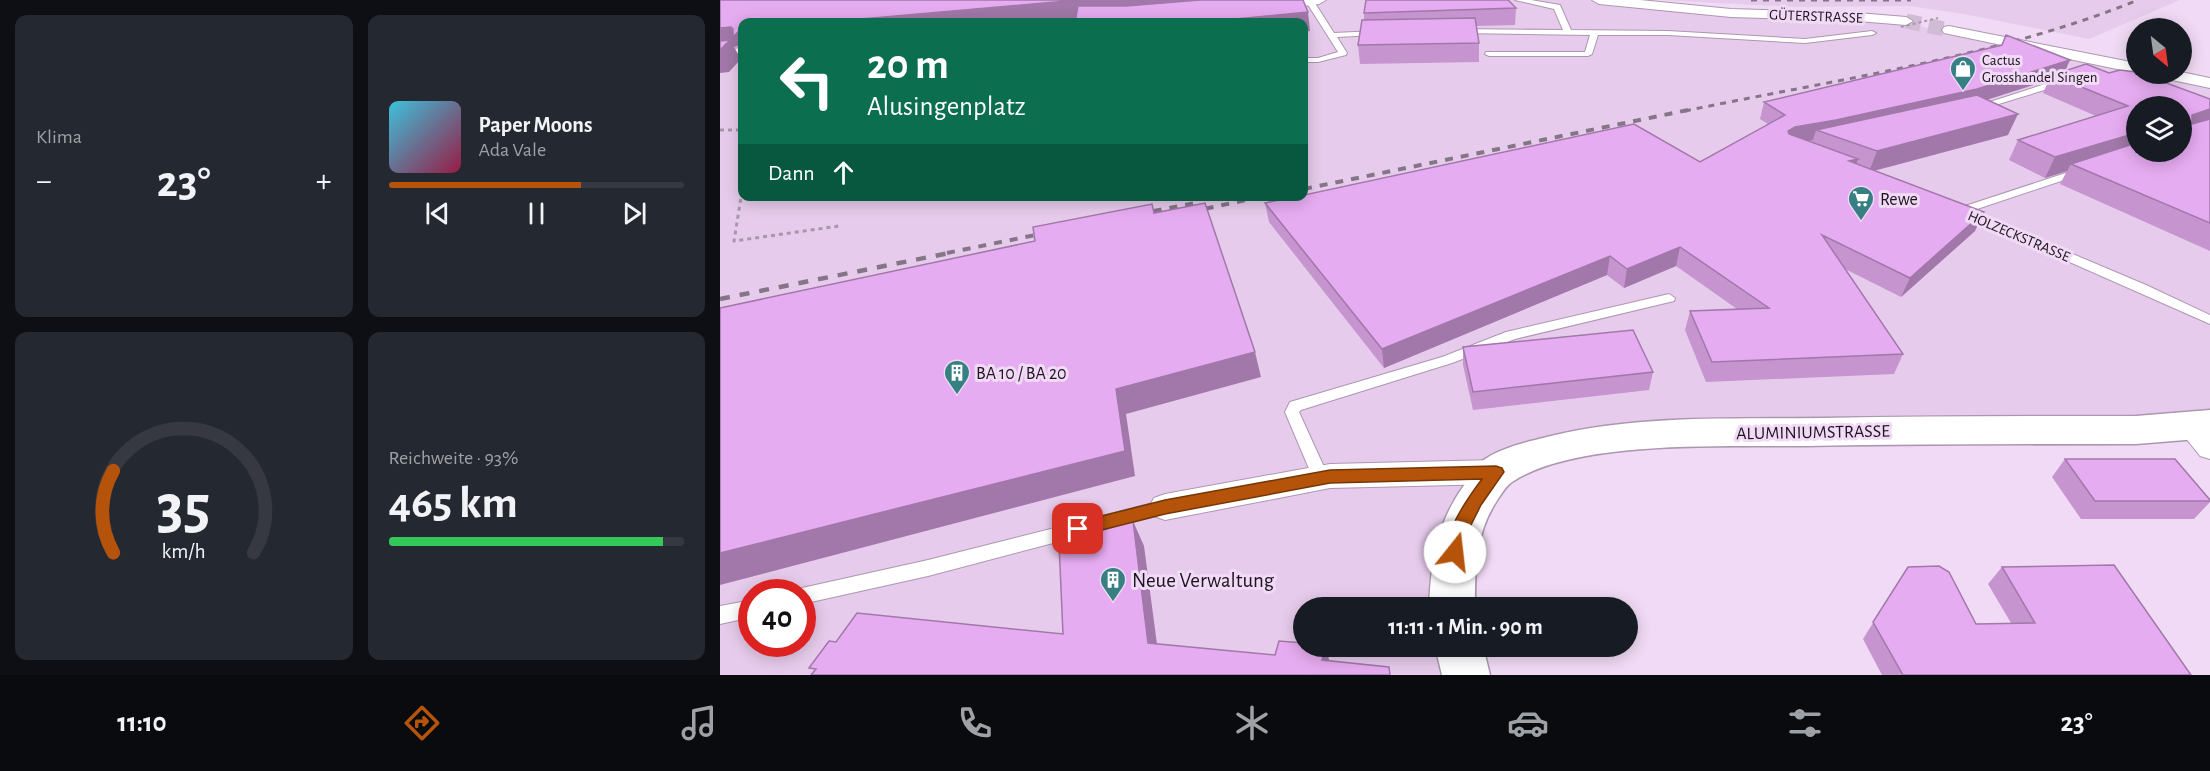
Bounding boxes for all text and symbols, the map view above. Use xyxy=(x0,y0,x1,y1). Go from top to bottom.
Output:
street label: GÜTERSTRASSE xyxy=(1769,5,1863,26)
north arrow xyxy=(2126,18,2192,84)
map controls xyxy=(2126,18,2192,162)
icon: left xyxy=(768,42,846,120)
text: 20 m xyxy=(867,44,949,86)
place label: Cactus Grosshandel Singen xyxy=(1982,53,2098,85)
shop icon: Cactus Grosshandel Singen xyxy=(1948,54,1978,92)
text: Alusingenplatz xyxy=(867,93,1026,120)
button: layers xyxy=(2126,96,2192,162)
text: Paper Moons xyxy=(479,114,592,136)
text: Klima xyxy=(36,127,82,147)
text: Ada Vale xyxy=(479,140,546,160)
icon: ahead xyxy=(827,156,860,189)
text: 23° xyxy=(157,160,211,205)
text: Dann xyxy=(768,162,815,184)
text: − xyxy=(36,165,52,198)
text: + xyxy=(316,165,332,198)
supermarket icon: Rewe xyxy=(1846,184,1876,222)
place label: Rewe xyxy=(1880,191,1918,209)
icon: previous xyxy=(421,197,454,230)
icon: pause xyxy=(520,197,553,230)
icon: next xyxy=(618,197,651,230)
street label: HOLZECKSTRASSE xyxy=(1966,208,2072,265)
building icon: BA 10 / BA 20 xyxy=(942,358,972,396)
place label: BA 10 / BA 20 xyxy=(976,365,1067,383)
street label: ALUMINIUMSTRASSE xyxy=(1736,423,1890,443)
text: Reichweite · 93% xyxy=(389,448,519,468)
text: 35 xyxy=(157,477,211,539)
text: 465 km xyxy=(389,481,518,526)
pin xyxy=(1052,503,1103,554)
icon: arrive xyxy=(1061,512,1094,545)
position arrow xyxy=(1423,520,1487,584)
text: km/h xyxy=(162,541,206,562)
building icon: Neue Verwaltung xyxy=(1098,565,1128,603)
place label: Neue Verwaltung xyxy=(1132,570,1275,591)
speed limit sign: 40 xyxy=(738,579,816,657)
text: 11:11 · 1 Min. · 90 m xyxy=(1388,616,1543,638)
icon: directions xyxy=(401,702,443,744)
icon: music xyxy=(678,702,720,744)
icon: phone xyxy=(954,702,996,744)
icon: climate xyxy=(1231,702,1273,744)
icon: car xyxy=(1507,702,1549,744)
icon: filters xyxy=(1784,702,1826,744)
text: 11:10 xyxy=(117,709,167,736)
text: 23° xyxy=(2060,709,2093,736)

